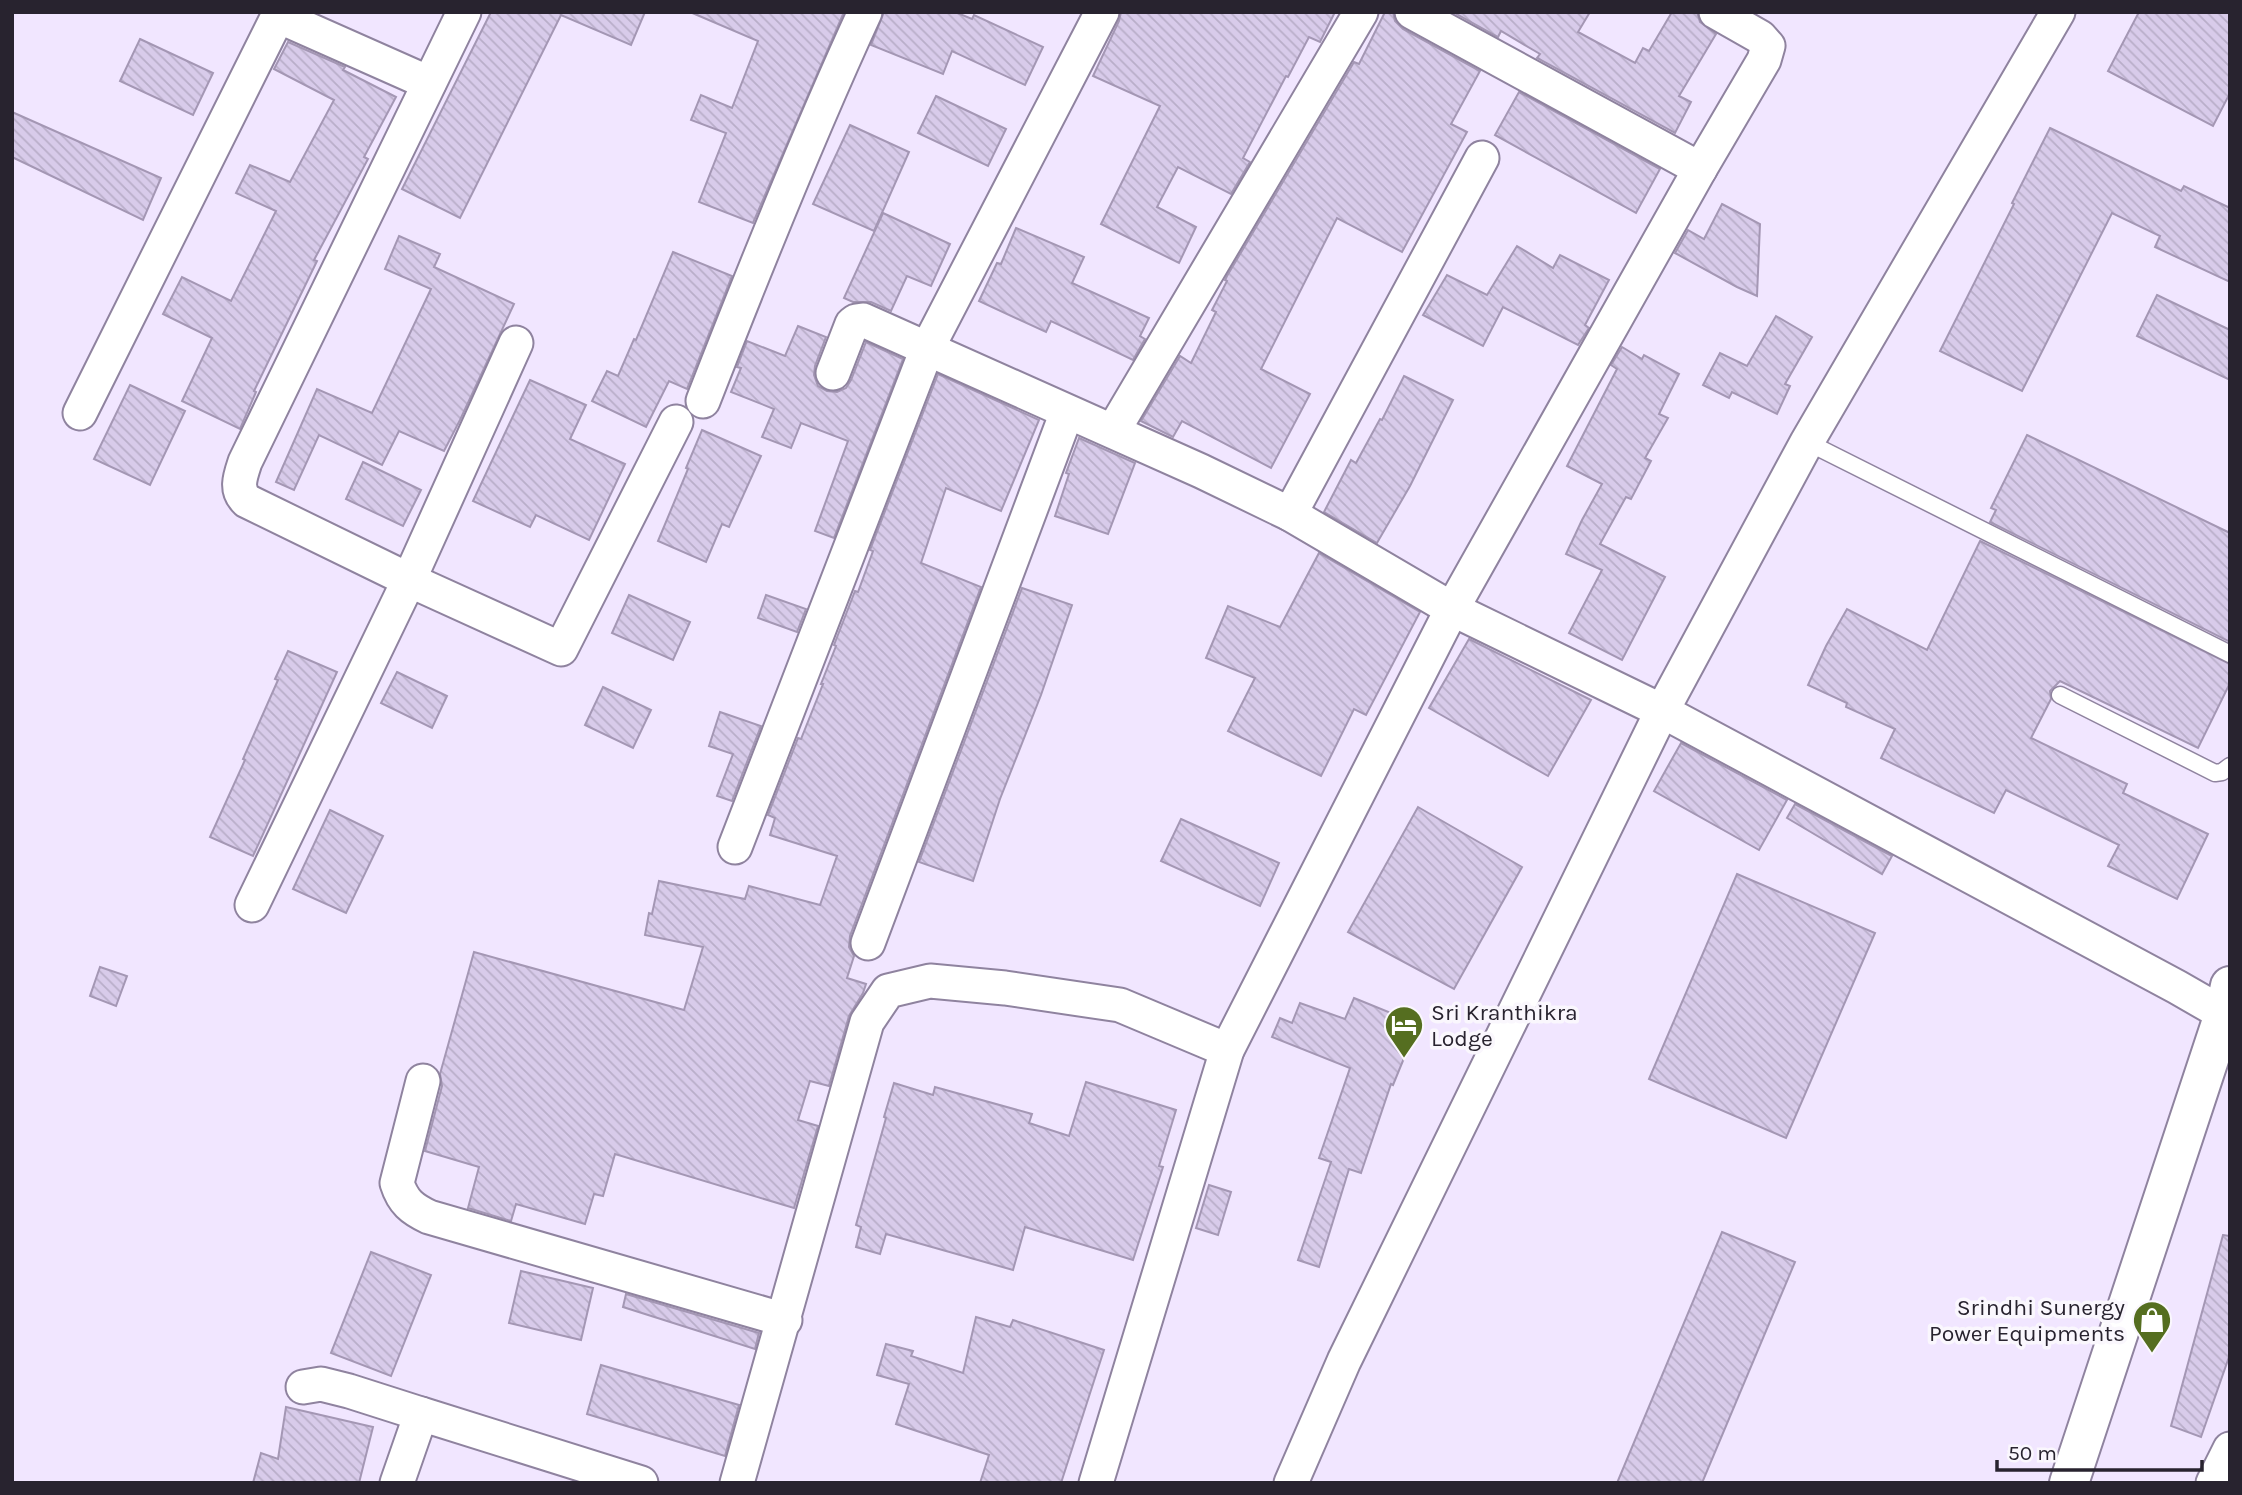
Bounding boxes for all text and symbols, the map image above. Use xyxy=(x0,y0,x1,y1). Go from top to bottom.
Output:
place label: Sri Kranthikra Lodge xyxy=(1431,999,1578,1052)
hotel icon: Sri Kranthikra Lodge xyxy=(1383,1004,1425,1059)
place label: Srindhi Sunergy Power Equipments xyxy=(1929,1294,2125,1347)
shop icon: Srindhi Sunergy Power Equipments xyxy=(2131,1299,2173,1354)
scale bar xyxy=(1997,1428,2202,1472)
text: 50 m xyxy=(2008,1441,2057,1465)

